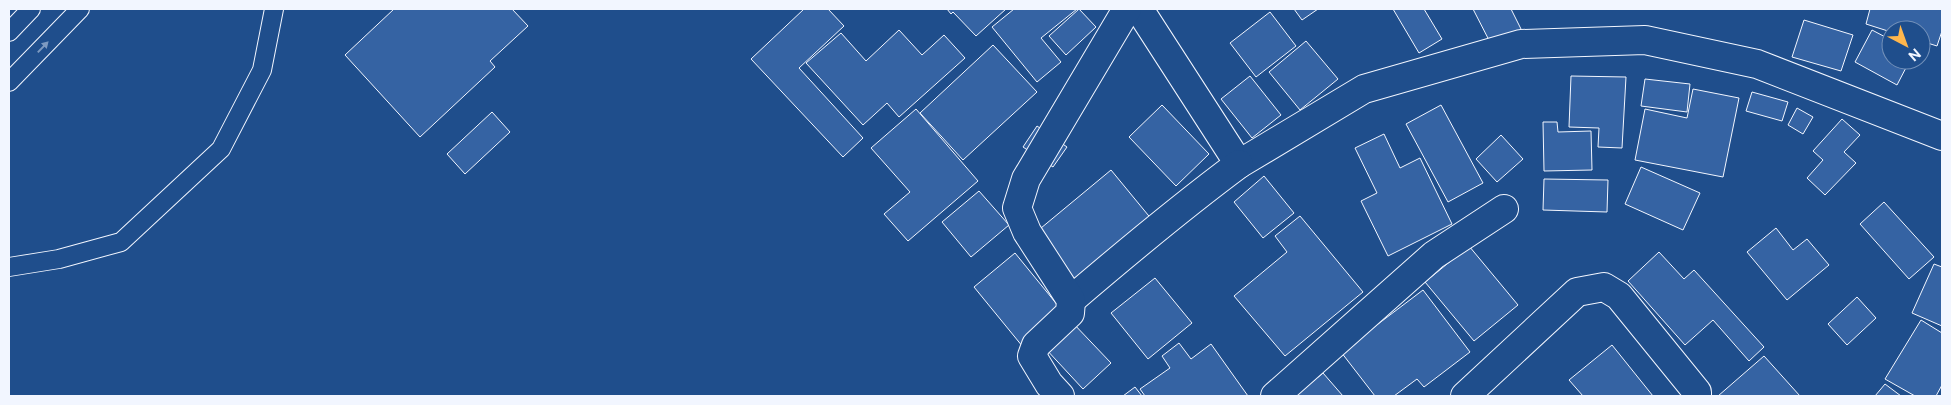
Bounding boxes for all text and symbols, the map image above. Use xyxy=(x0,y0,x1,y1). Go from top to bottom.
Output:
north arrow xyxy=(1881,20,1931,70)
one-way arrow xyxy=(37,42,49,54)
text: N xyxy=(1905,45,1924,64)

